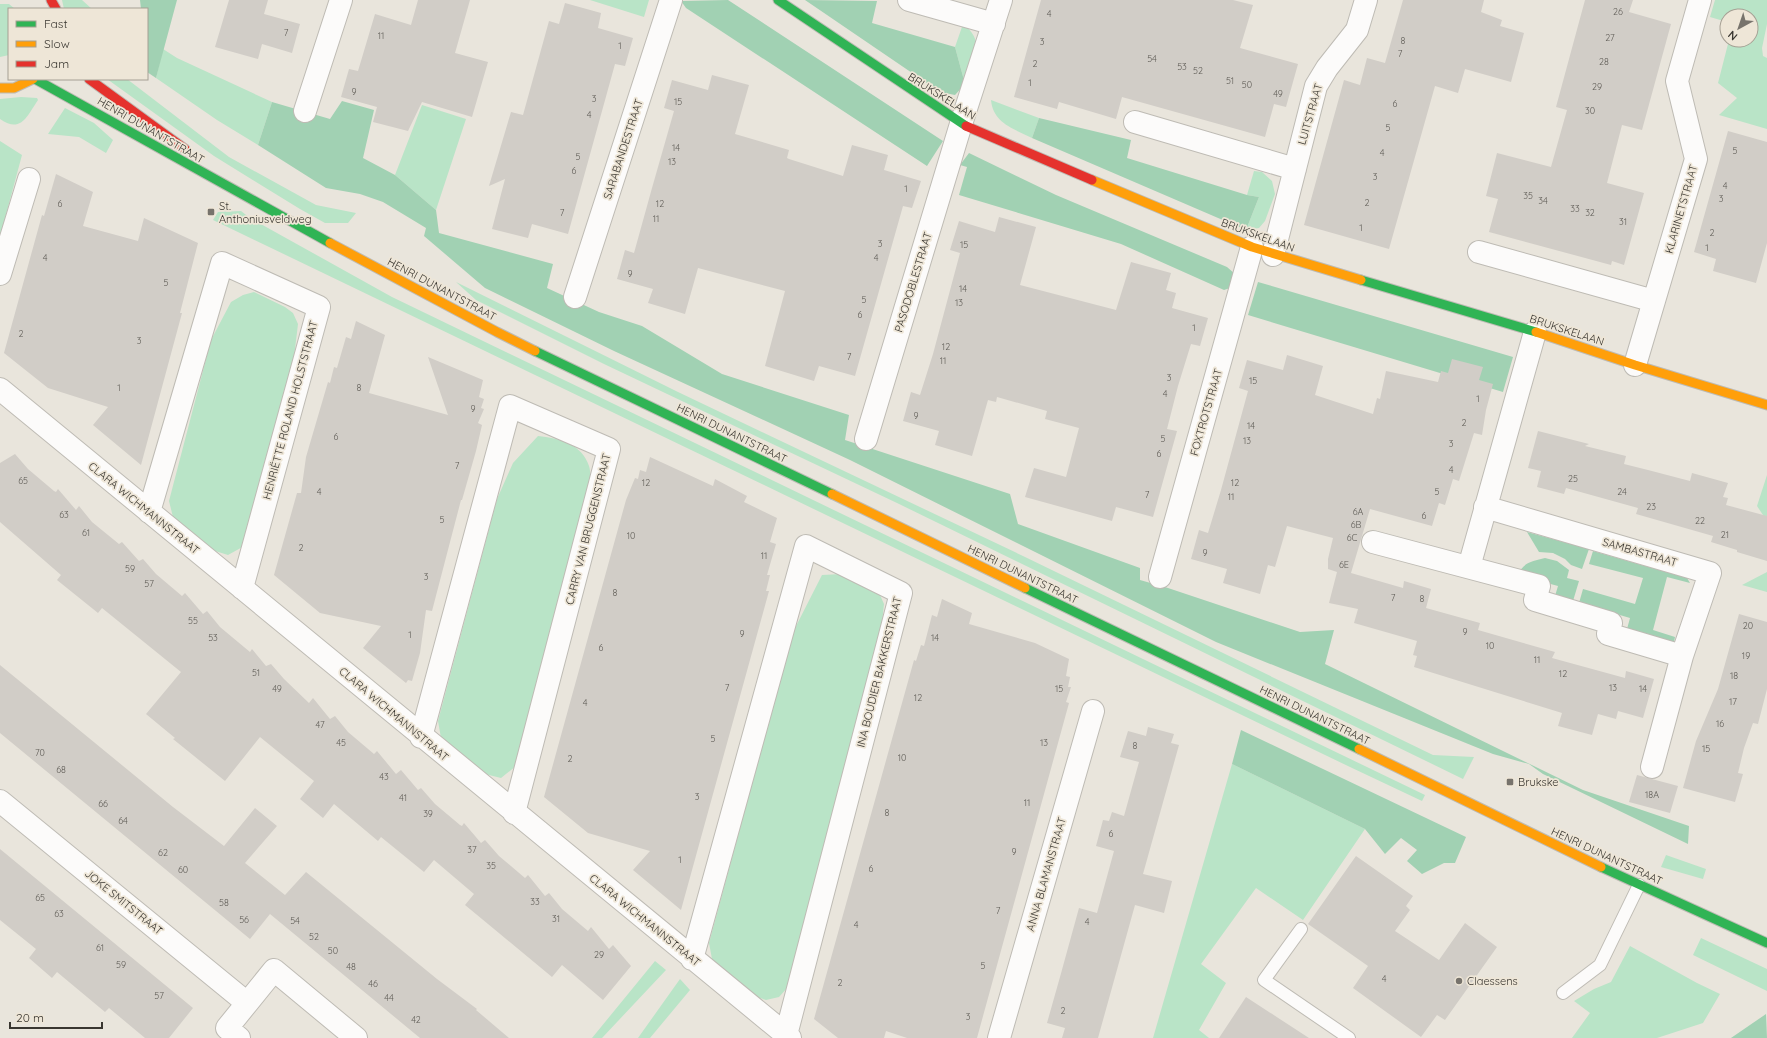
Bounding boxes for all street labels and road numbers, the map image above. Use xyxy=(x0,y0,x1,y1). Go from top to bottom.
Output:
street label: BRUKSKELAAN xyxy=(905,70,979,122)
street label: LUITSTRAAT xyxy=(1295,81,1326,146)
street label: HENRI DUNANTSTRAAT xyxy=(95,94,207,167)
street label: SARABANDESTRAAT xyxy=(600,97,646,201)
street label: KLARINETSTRAAT xyxy=(1662,163,1700,255)
street label: BRUKSKELAAN xyxy=(1219,215,1297,255)
street label: PASODOBLESTRAAT xyxy=(891,230,935,334)
street label: HENRI DUNANTSTRAAT xyxy=(385,254,499,324)
street label: BRUKSKELAAN xyxy=(1528,311,1606,349)
street label: HENRIËTTE ROLAND HOLSTSTRAAT xyxy=(259,319,321,501)
street label: FOXTROTSTRAAT xyxy=(1187,366,1225,457)
street label: HENRI DUNANTSTRAAT xyxy=(674,400,790,466)
street label: CARRY VAN BRUGGENSTRAAT xyxy=(562,452,614,606)
street label: CLARA WICHMANNSTRAAT xyxy=(86,459,203,557)
street label: SAMBASTRAAT xyxy=(1601,535,1679,569)
street label: HENRI DUNANTSTRAAT xyxy=(965,541,1081,607)
street label: INA BOUDIER BAKKERSTRAAT xyxy=(853,595,905,749)
street label: CLARA WICHMANNSTRAAT xyxy=(336,664,452,764)
street label: HENRI DUNANTSTRAAT xyxy=(1257,682,1373,748)
street label: ANNA BLAMANSTRAAT xyxy=(1023,815,1069,933)
street label: HENRI DUNANTSTRAAT xyxy=(1549,824,1665,888)
street label: JOKE SMITSTRAAT xyxy=(82,866,166,938)
street label: CLARA WICHMANNSTRAAT xyxy=(587,871,704,969)

